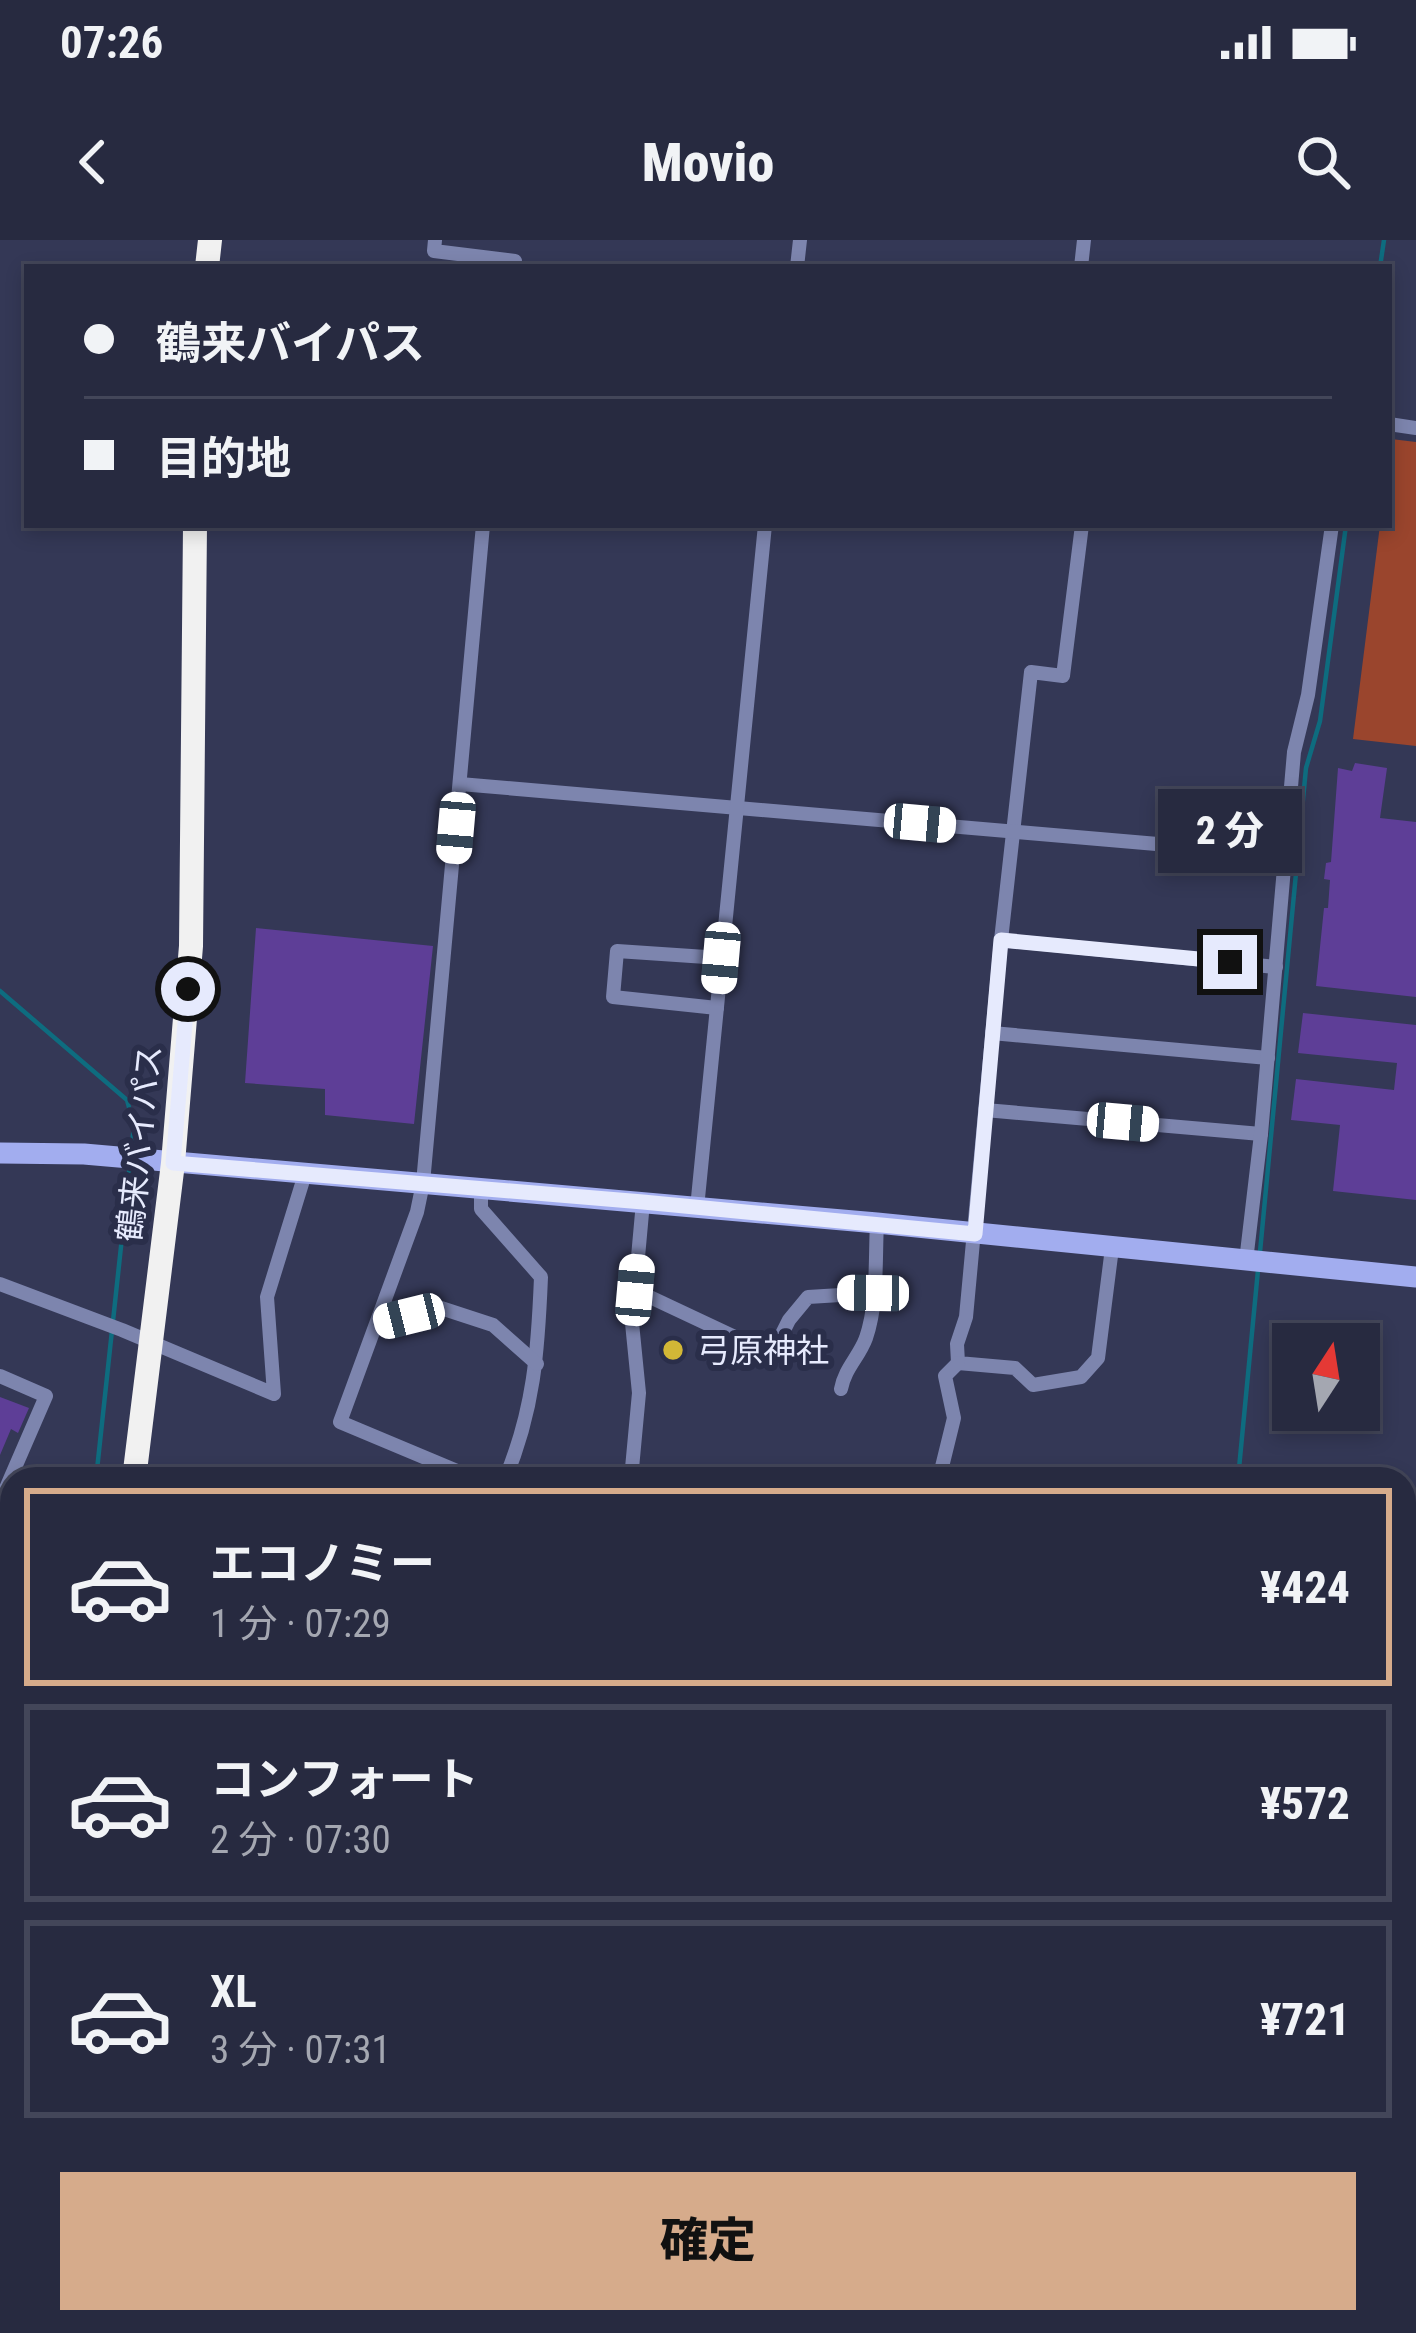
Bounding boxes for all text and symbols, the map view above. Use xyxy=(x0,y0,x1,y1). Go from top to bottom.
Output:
text: 07:26 xyxy=(60,16,163,69)
icon: back xyxy=(60,129,126,195)
icon: search xyxy=(1290,129,1356,195)
text: Movio xyxy=(642,131,774,194)
text: 鶴来バイパス xyxy=(156,317,425,370)
text: 目的地 xyxy=(156,432,291,485)
callout: 2 分 xyxy=(1158,788,1302,872)
car xyxy=(435,791,477,865)
car xyxy=(883,802,957,844)
text: 2 分 xyxy=(1196,808,1264,854)
car xyxy=(700,921,742,995)
route end xyxy=(1203,935,1257,989)
route start xyxy=(161,962,215,1016)
street label: 鶴来バイパス xyxy=(110,1043,169,1243)
car xyxy=(1086,1101,1160,1143)
car xyxy=(614,1253,656,1327)
car xyxy=(837,1274,909,1312)
car xyxy=(370,1290,448,1342)
north arrow xyxy=(1272,1323,1380,1431)
map controls xyxy=(1272,1323,1380,1431)
place label: 弓原神社 xyxy=(697,1331,829,1370)
marker: 弓原神社 xyxy=(660,1337,686,1363)
icon: car xyxy=(66,1533,174,1641)
text: エコノミー xyxy=(210,1537,435,1590)
text: ¥424 xyxy=(1260,1561,1350,1614)
text: 1 分 · 07:29 xyxy=(210,1601,391,1647)
icon: car xyxy=(66,1749,174,1857)
text: コンフォート xyxy=(210,1753,479,1806)
text: ¥572 xyxy=(1260,1777,1350,1830)
text: 2 分 · 07:30 xyxy=(210,1817,391,1863)
icon: car xyxy=(66,1965,174,2073)
text: XL xyxy=(210,1965,257,2018)
text: ¥721 xyxy=(1260,1993,1350,2046)
text: 3 分 · 07:31 xyxy=(210,2027,391,2073)
button: 確定 xyxy=(60,2172,1356,2310)

